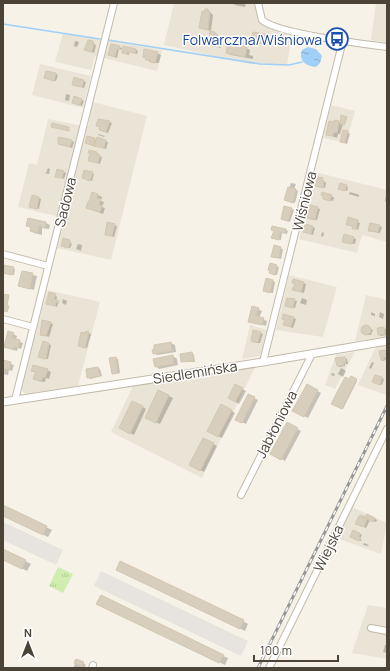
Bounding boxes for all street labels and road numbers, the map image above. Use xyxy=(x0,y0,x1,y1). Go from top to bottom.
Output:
street label: Wiśniowa xyxy=(287,169,321,233)
street label: Sadowa xyxy=(50,175,80,229)
street label: Siedlemińska xyxy=(151,356,239,388)
street label: Jabłoniowa xyxy=(251,387,301,461)
street label: Wiejska xyxy=(309,521,347,575)

